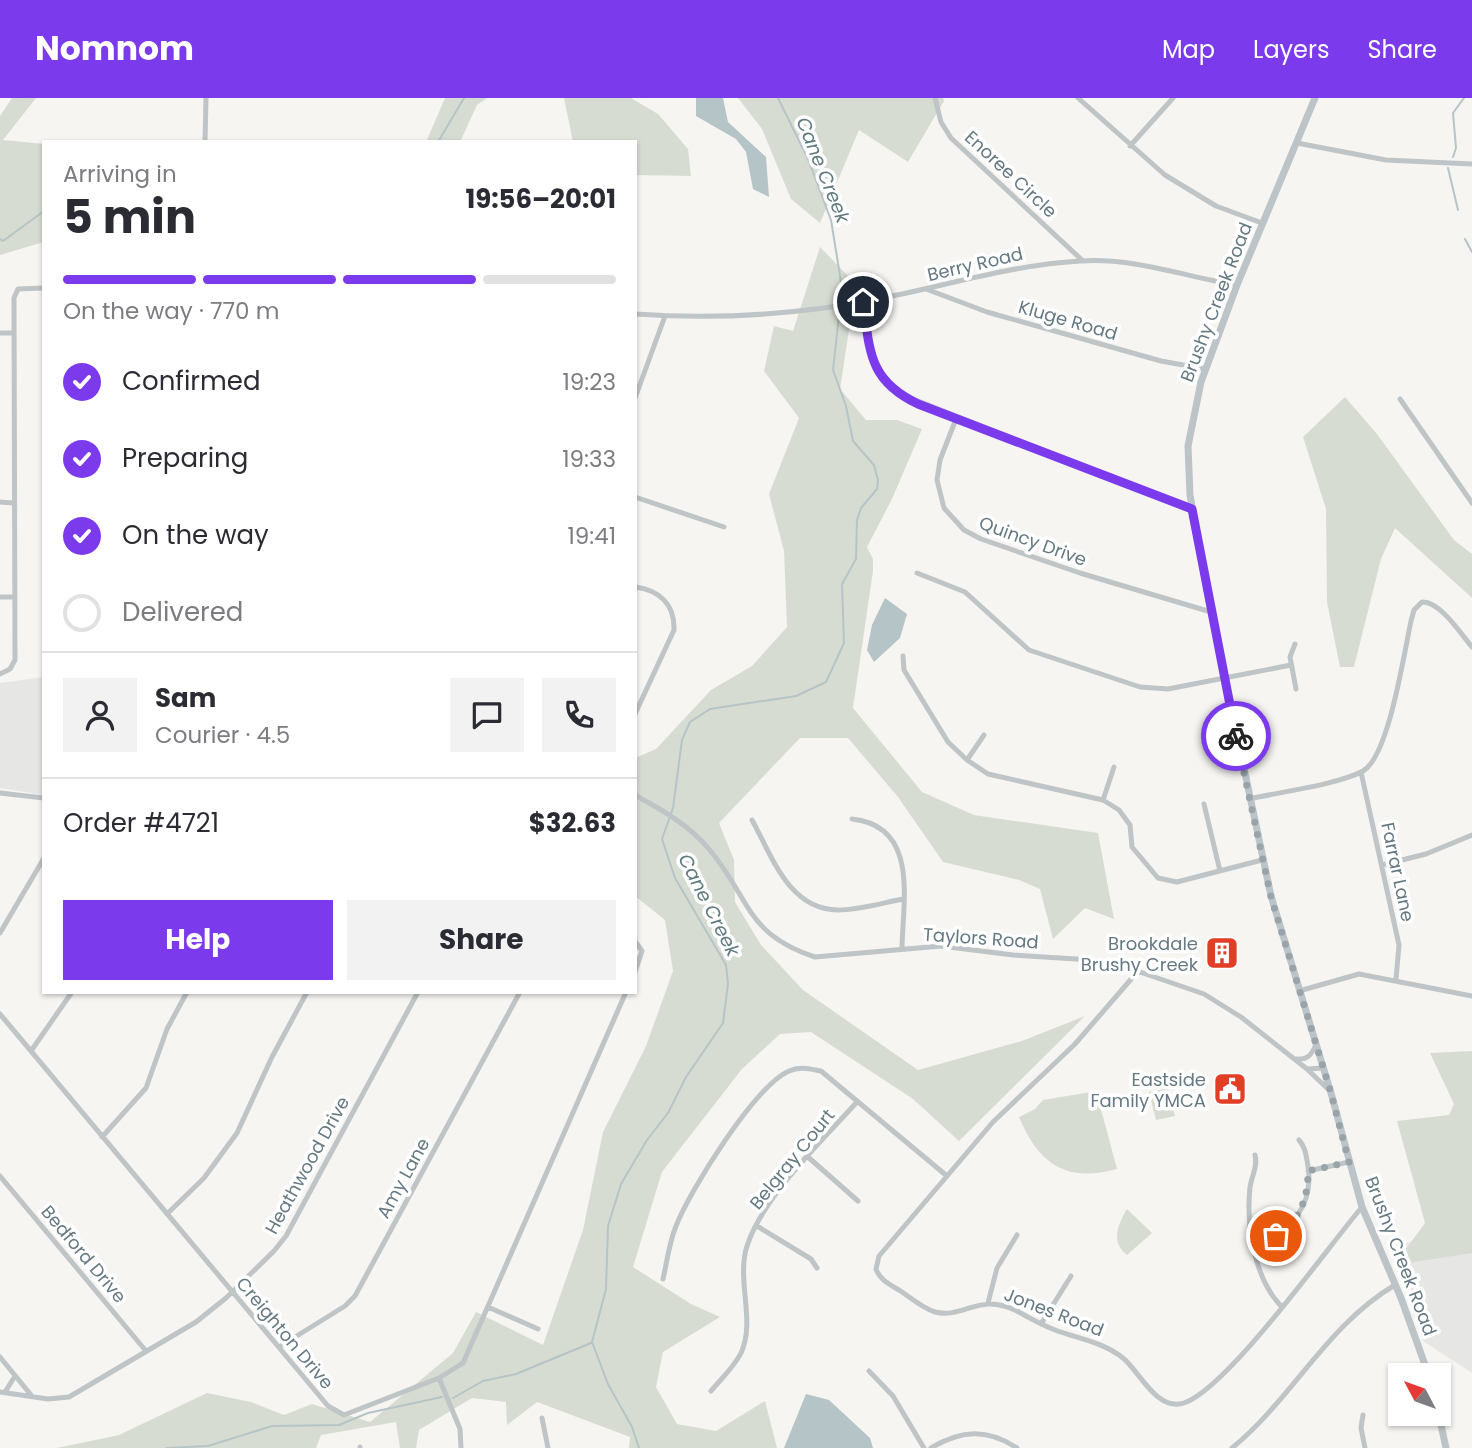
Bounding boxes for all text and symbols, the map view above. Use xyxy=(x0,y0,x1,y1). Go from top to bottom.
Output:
text: Nomnom xyxy=(35,25,194,72)
text: Map xyxy=(1162,33,1215,66)
text: Layers xyxy=(1253,33,1329,66)
text: Share xyxy=(1367,33,1437,66)
water label: Cane Creek xyxy=(789,113,857,228)
street label: Enoree Circle xyxy=(959,125,1063,223)
text: Arriving in xyxy=(63,158,177,190)
text: 19:56–20:01 xyxy=(465,181,616,217)
text: 5 min xyxy=(63,185,196,249)
street label: Brushy Creek Road xyxy=(1174,219,1258,385)
street label: Berry Road xyxy=(925,241,1025,287)
pin xyxy=(833,272,893,332)
icon: home xyxy=(844,283,882,321)
street label: Kluge Road xyxy=(1016,294,1120,346)
text: On the way · 770 m xyxy=(63,295,279,327)
icon: check xyxy=(63,363,101,401)
text: Confirmed xyxy=(122,363,260,399)
text: 19:23 xyxy=(562,366,616,398)
icon: check xyxy=(63,440,101,478)
text: Preparing xyxy=(122,440,248,476)
text: 19:33 xyxy=(562,443,616,475)
street label: Quincy Drive xyxy=(976,510,1090,572)
icon: check xyxy=(63,517,101,555)
text: On the way xyxy=(122,517,269,553)
text: 19:41 xyxy=(567,520,616,552)
text: Delivered xyxy=(122,594,243,630)
button: person xyxy=(63,678,137,752)
button: chat xyxy=(450,678,524,752)
button: phone xyxy=(542,678,616,752)
text: Sam xyxy=(155,680,216,716)
courier xyxy=(1201,701,1271,771)
icon: bike xyxy=(1217,717,1255,755)
text: Courier · 4.5 xyxy=(155,719,290,751)
text: Order #4721 xyxy=(63,805,219,841)
text: $32.63 xyxy=(529,805,616,841)
street label: Farrar Lane xyxy=(1375,820,1421,924)
water label: Cane Creek xyxy=(671,849,747,962)
button: Help xyxy=(63,900,333,980)
button: Share xyxy=(347,900,616,980)
street label: Taylors Road xyxy=(922,921,1040,955)
place label: Brookdale Brushy Creek xyxy=(1081,931,1199,977)
building icon: Brookdale Brushy Creek xyxy=(1203,934,1241,972)
place label: Eastside Family YMCA xyxy=(1090,1067,1206,1113)
public building icon: Eastside Family YMCA xyxy=(1211,1070,1249,1108)
street label: Heathwood Drive xyxy=(259,1092,355,1238)
street label: Belgray Court xyxy=(744,1103,840,1215)
street label: Amy Lane xyxy=(371,1133,435,1223)
street label: Brushy Creek Road xyxy=(1359,1173,1443,1339)
street label: Bedford Drive xyxy=(36,1200,132,1308)
pin xyxy=(1246,1206,1306,1266)
icon: bag xyxy=(1257,1217,1295,1255)
street label: Creighton Drive xyxy=(231,1272,339,1394)
street label: Jones Road xyxy=(1001,1282,1107,1342)
north arrow xyxy=(1388,1363,1451,1426)
map controls xyxy=(1388,1363,1451,1426)

